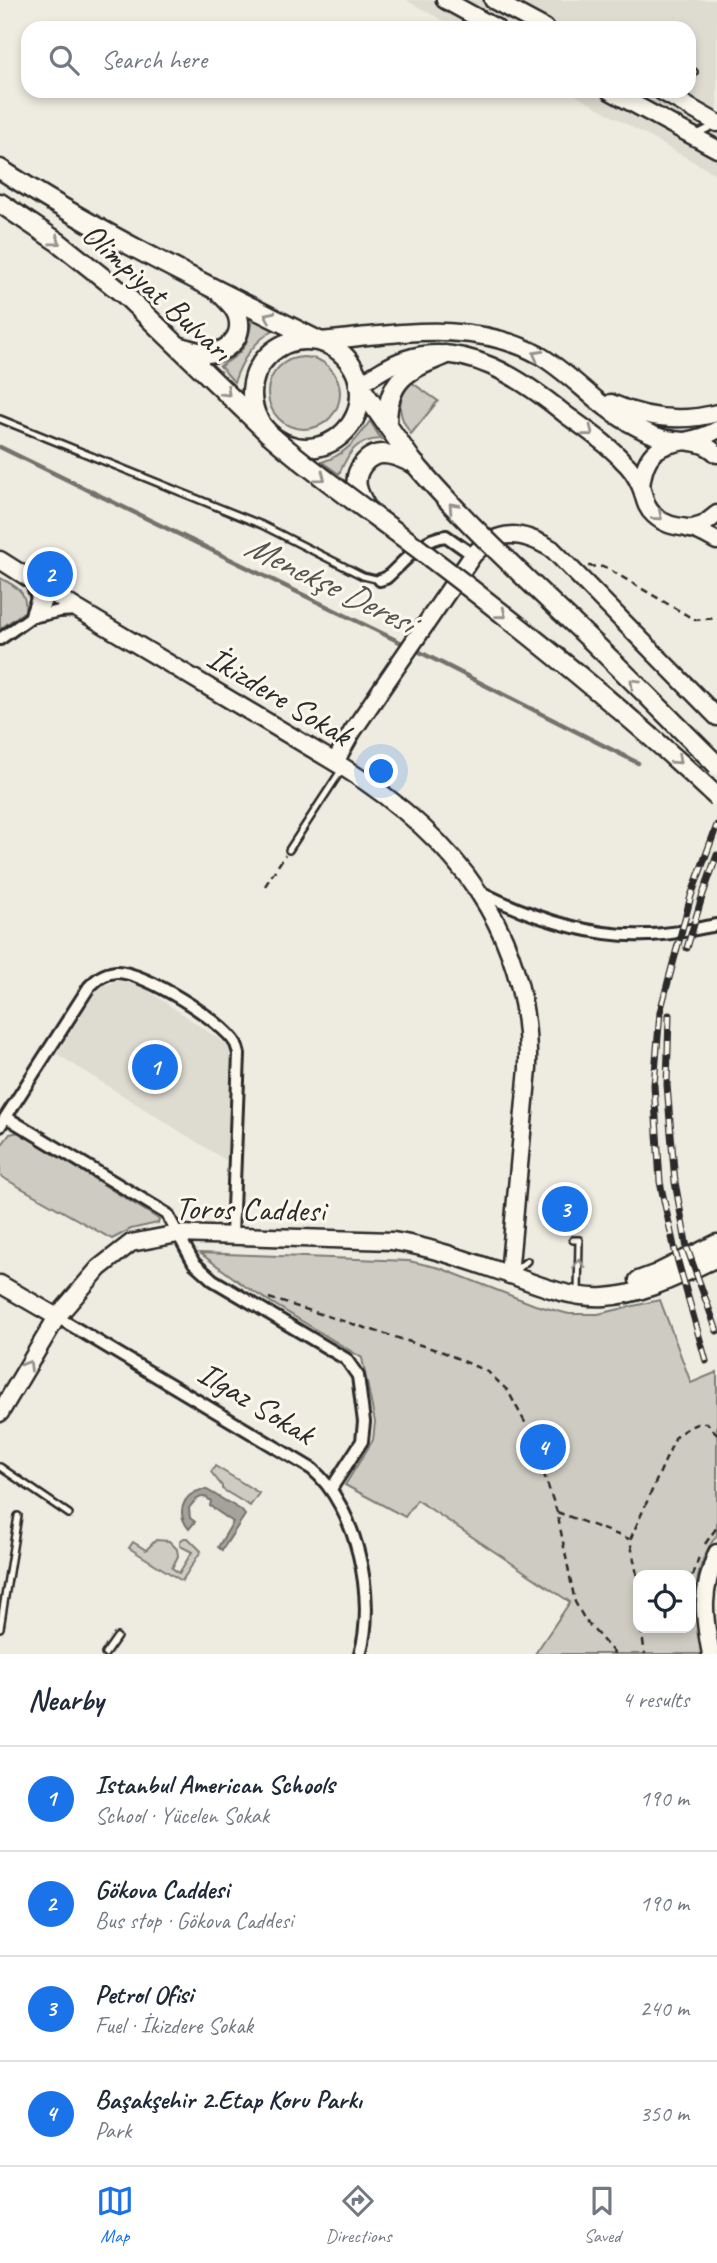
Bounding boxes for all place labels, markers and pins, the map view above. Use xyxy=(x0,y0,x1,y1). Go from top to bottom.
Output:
pin: 2 xyxy=(27,548,73,600)
pin: 1 xyxy=(132,1041,178,1093)
pin: 3 xyxy=(542,1183,588,1235)
pin: 4 xyxy=(520,1421,566,1473)

